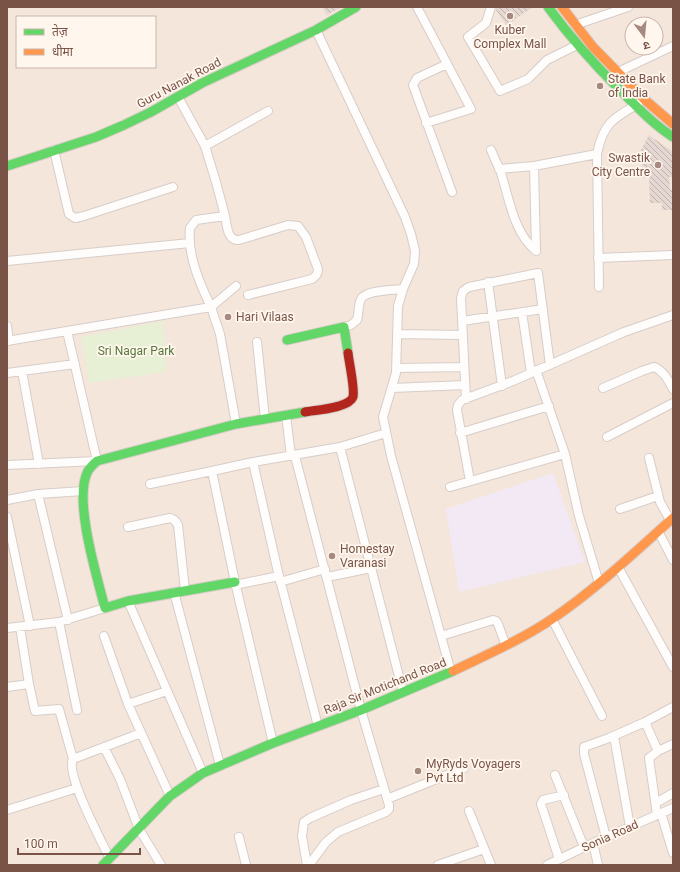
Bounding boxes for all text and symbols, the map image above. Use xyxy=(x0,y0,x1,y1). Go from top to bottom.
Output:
marker: Kuber Complex Mall xyxy=(505,11,515,21)
legend xyxy=(16,16,156,68)
north arrow xyxy=(624,16,664,56)
place label: Kuber Complex Mall xyxy=(474,23,546,51)
text: तेज़ xyxy=(52,24,69,39)
text: उ xyxy=(641,38,652,52)
text: धीमा xyxy=(52,44,74,59)
street label: Guru Nanak Road xyxy=(135,55,223,111)
place label: State Bank of India xyxy=(608,72,666,100)
marker: State Bank of India xyxy=(595,81,605,91)
place label: Swastik City Centre xyxy=(592,151,651,179)
marker: Swastik City Centre xyxy=(653,160,663,170)
place label: Hari Vilaas xyxy=(236,310,294,324)
marker: Hari Vilaas xyxy=(223,312,233,322)
park label: Sri Nagar Park xyxy=(98,344,175,358)
place label: Homestay Varanasi xyxy=(340,542,395,570)
marker: Homestay Varanasi xyxy=(327,551,337,561)
street label: Raja Sir Motichand Road xyxy=(322,655,448,717)
place label: MyRyds Voyagers Pvt Ltd xyxy=(426,757,521,785)
marker: MyRyds Voyagers Pvt Ltd xyxy=(413,766,423,776)
street label: Sonia Road xyxy=(579,817,641,855)
scale bar xyxy=(18,830,140,856)
text: 100 m xyxy=(24,837,58,851)

